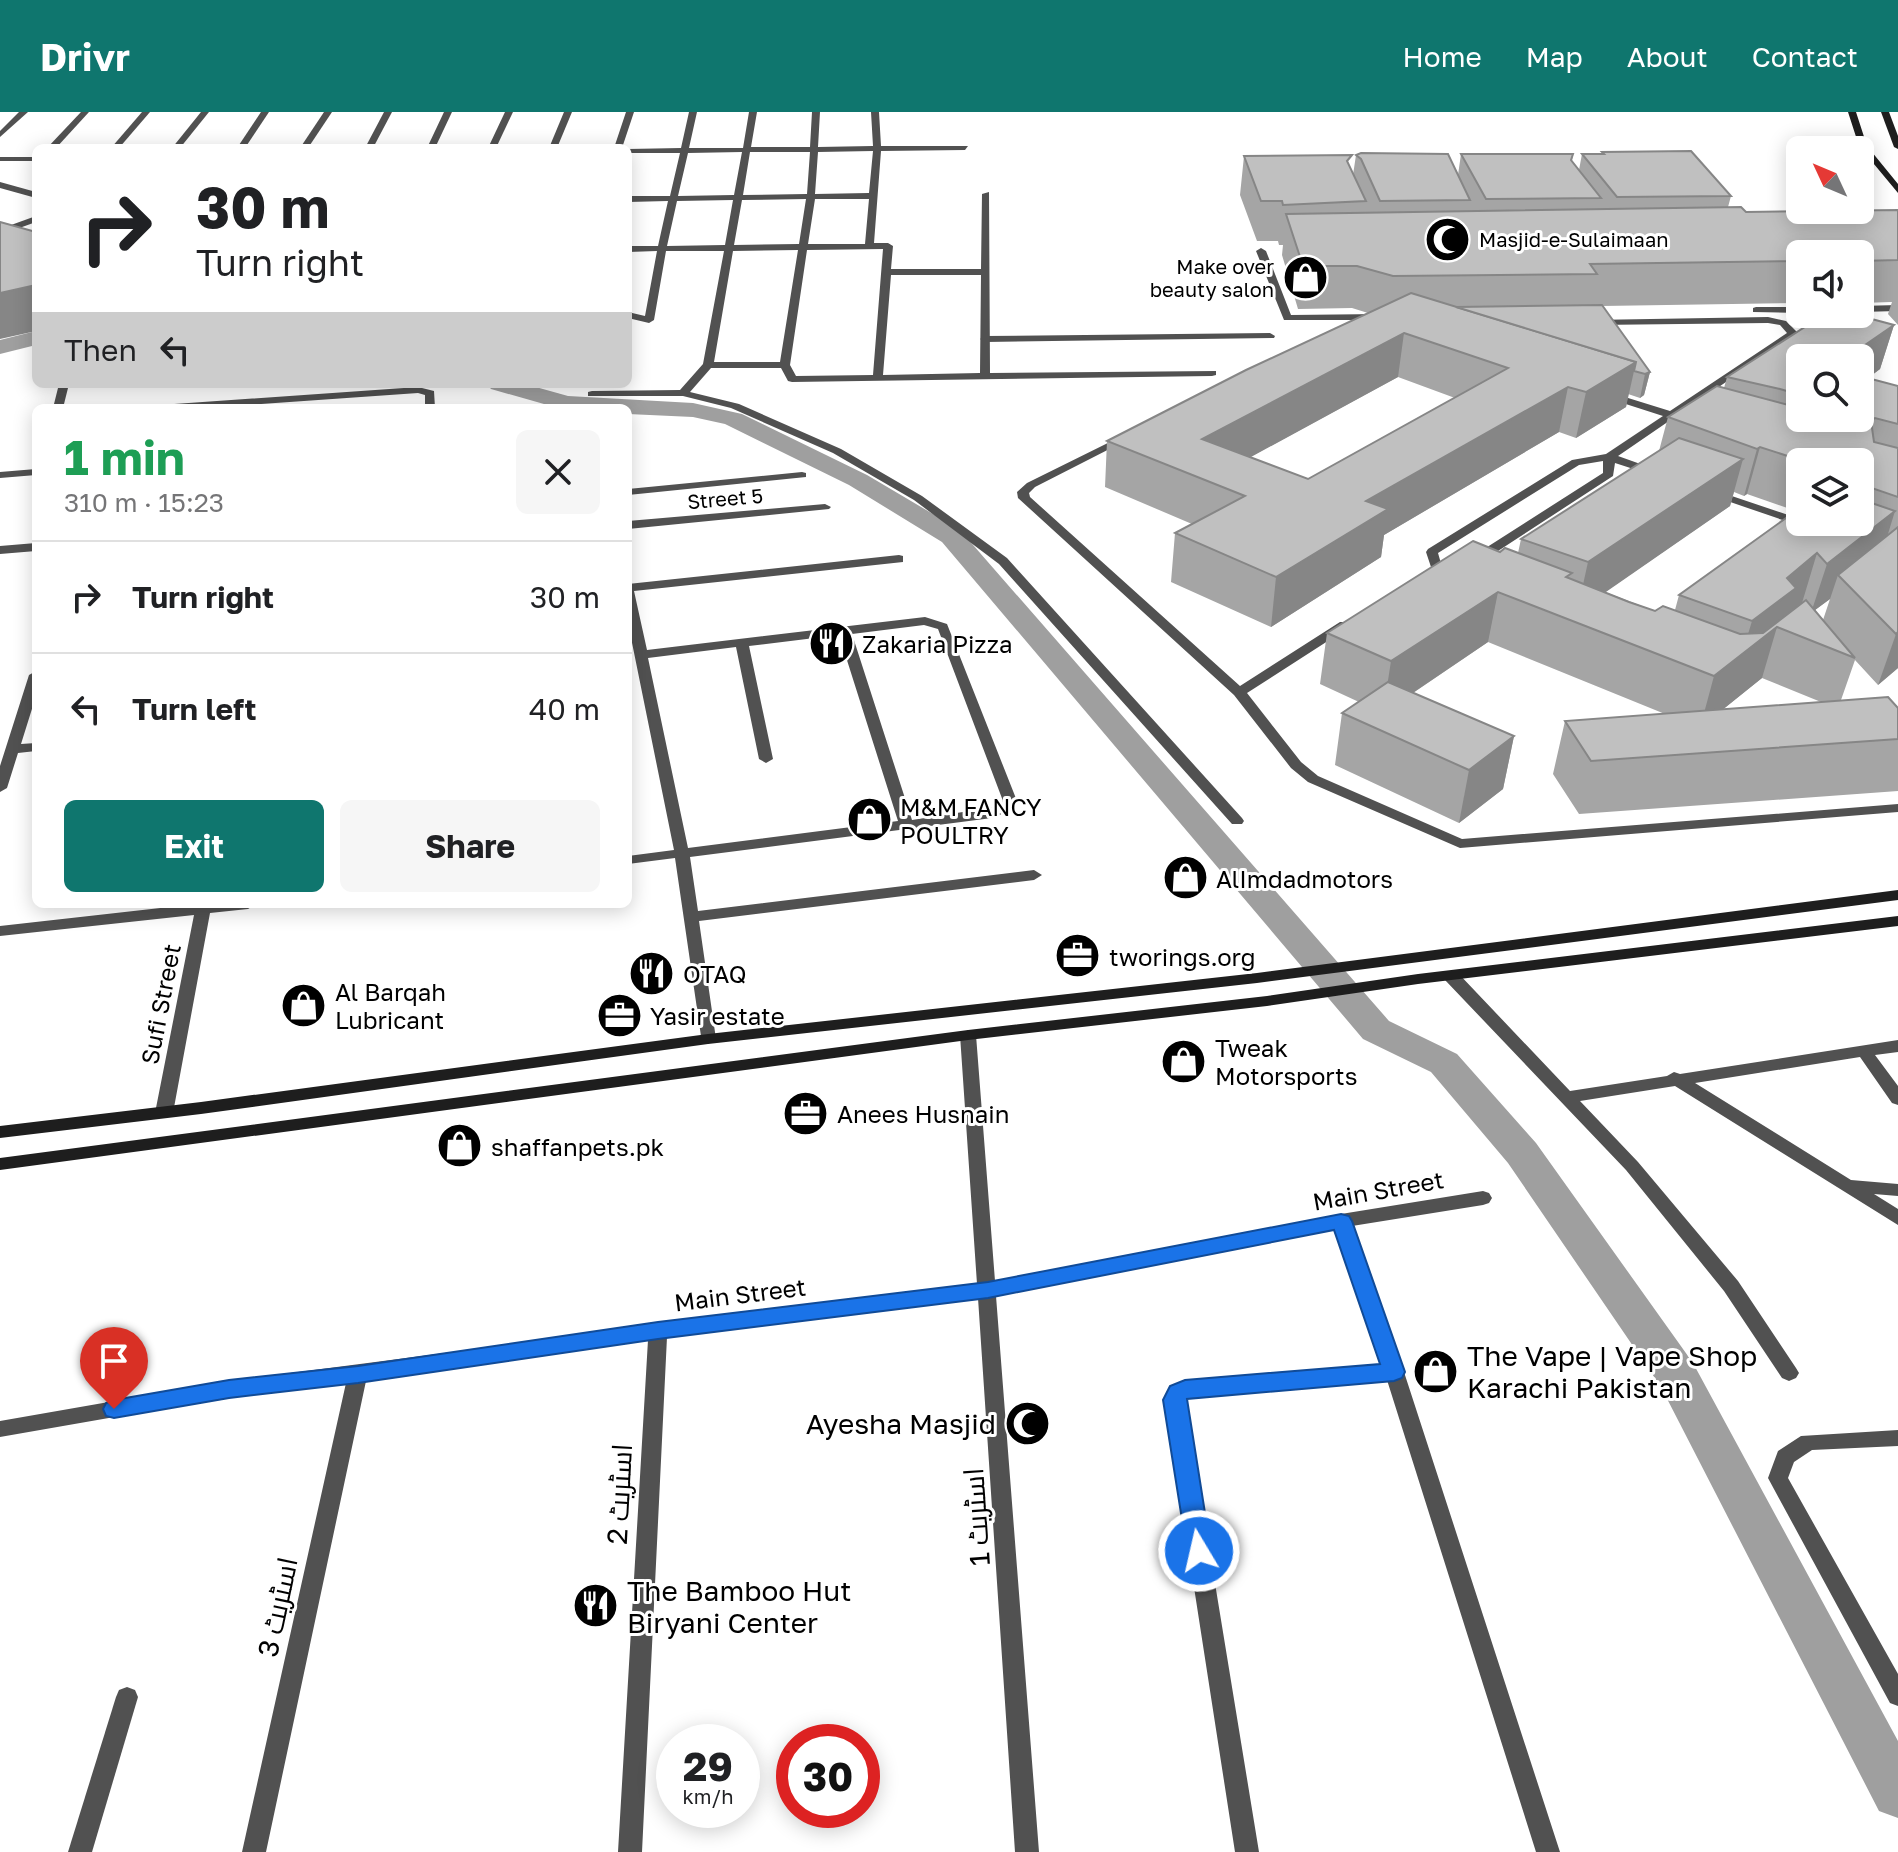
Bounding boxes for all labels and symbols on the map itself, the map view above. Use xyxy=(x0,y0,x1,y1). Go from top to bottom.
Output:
north arrow xyxy=(1786,136,1874,224)
mosque icon: Masjid-e-Sulaimaan xyxy=(1424,215,1472,263)
place label: Masjid-e-Sulaimaan xyxy=(1479,227,1668,251)
shop icon: Make over beauty salon xyxy=(1281,253,1329,301)
place label: Make over beauty salon xyxy=(1150,254,1274,301)
street label: Street 5 xyxy=(686,483,764,513)
restaurant icon: Zakaria Pizza xyxy=(807,619,855,667)
place label: Zakaria Pizza xyxy=(862,629,1013,658)
place label: M&M FANCY POULTRY xyxy=(900,792,1042,849)
shop icon: M&M FANCY POULTRY xyxy=(845,796,893,844)
shop icon: AlImdadmotors xyxy=(1161,854,1209,902)
place label: AlImdadmotors xyxy=(1216,864,1393,893)
office icon: tworings.org xyxy=(1054,932,1102,980)
street label: Sufi Street xyxy=(134,941,186,1067)
place label: tworings.org xyxy=(1109,942,1255,971)
restaurant icon: OTAQ xyxy=(628,949,676,997)
place label: OTAQ xyxy=(683,959,747,988)
place label: Al Barqah Lubricant xyxy=(335,977,446,1034)
shop icon: Al Barqah Lubricant xyxy=(280,981,328,1029)
office icon: Yasir estate xyxy=(595,991,643,1039)
place label: Yasir estate xyxy=(650,1001,785,1030)
place label: Tweak Motorsports xyxy=(1215,1033,1357,1090)
shop icon: Tweak Motorsports xyxy=(1160,1037,1208,1085)
office icon: Anees Husnain xyxy=(782,1089,830,1137)
place label: Anees Husnain xyxy=(837,1099,1009,1128)
shop icon: shaffanpets.pk xyxy=(436,1122,484,1170)
place label: shaffanpets.pk xyxy=(491,1132,664,1161)
street label: Main Street xyxy=(1310,1164,1446,1216)
street label: Main Street xyxy=(673,1272,807,1316)
pin xyxy=(80,1327,148,1409)
place label: The Vape | Vape Shop Karachi Pakistan xyxy=(1467,1339,1757,1404)
shop icon: The Vape | Vape Shop Karachi Pakistan xyxy=(1412,1347,1460,1395)
mosque icon: Ayesha Masjid xyxy=(1003,1399,1051,1447)
place label: Ayesha Masjid xyxy=(806,1407,996,1440)
street label: اسٹریٹ 2 xyxy=(600,1443,638,1545)
street label: اسٹریٹ 1 xyxy=(956,1467,996,1567)
position arrow xyxy=(1157,1509,1241,1593)
street label: اسٹریٹ 3 xyxy=(250,1554,304,1660)
place label: The Bamboo Hut Biryani Center xyxy=(627,1574,851,1639)
restaurant icon: The Bamboo Hut Biryani Center xyxy=(572,1582,620,1630)
speed limit sign: 30 xyxy=(776,1724,880,1828)

